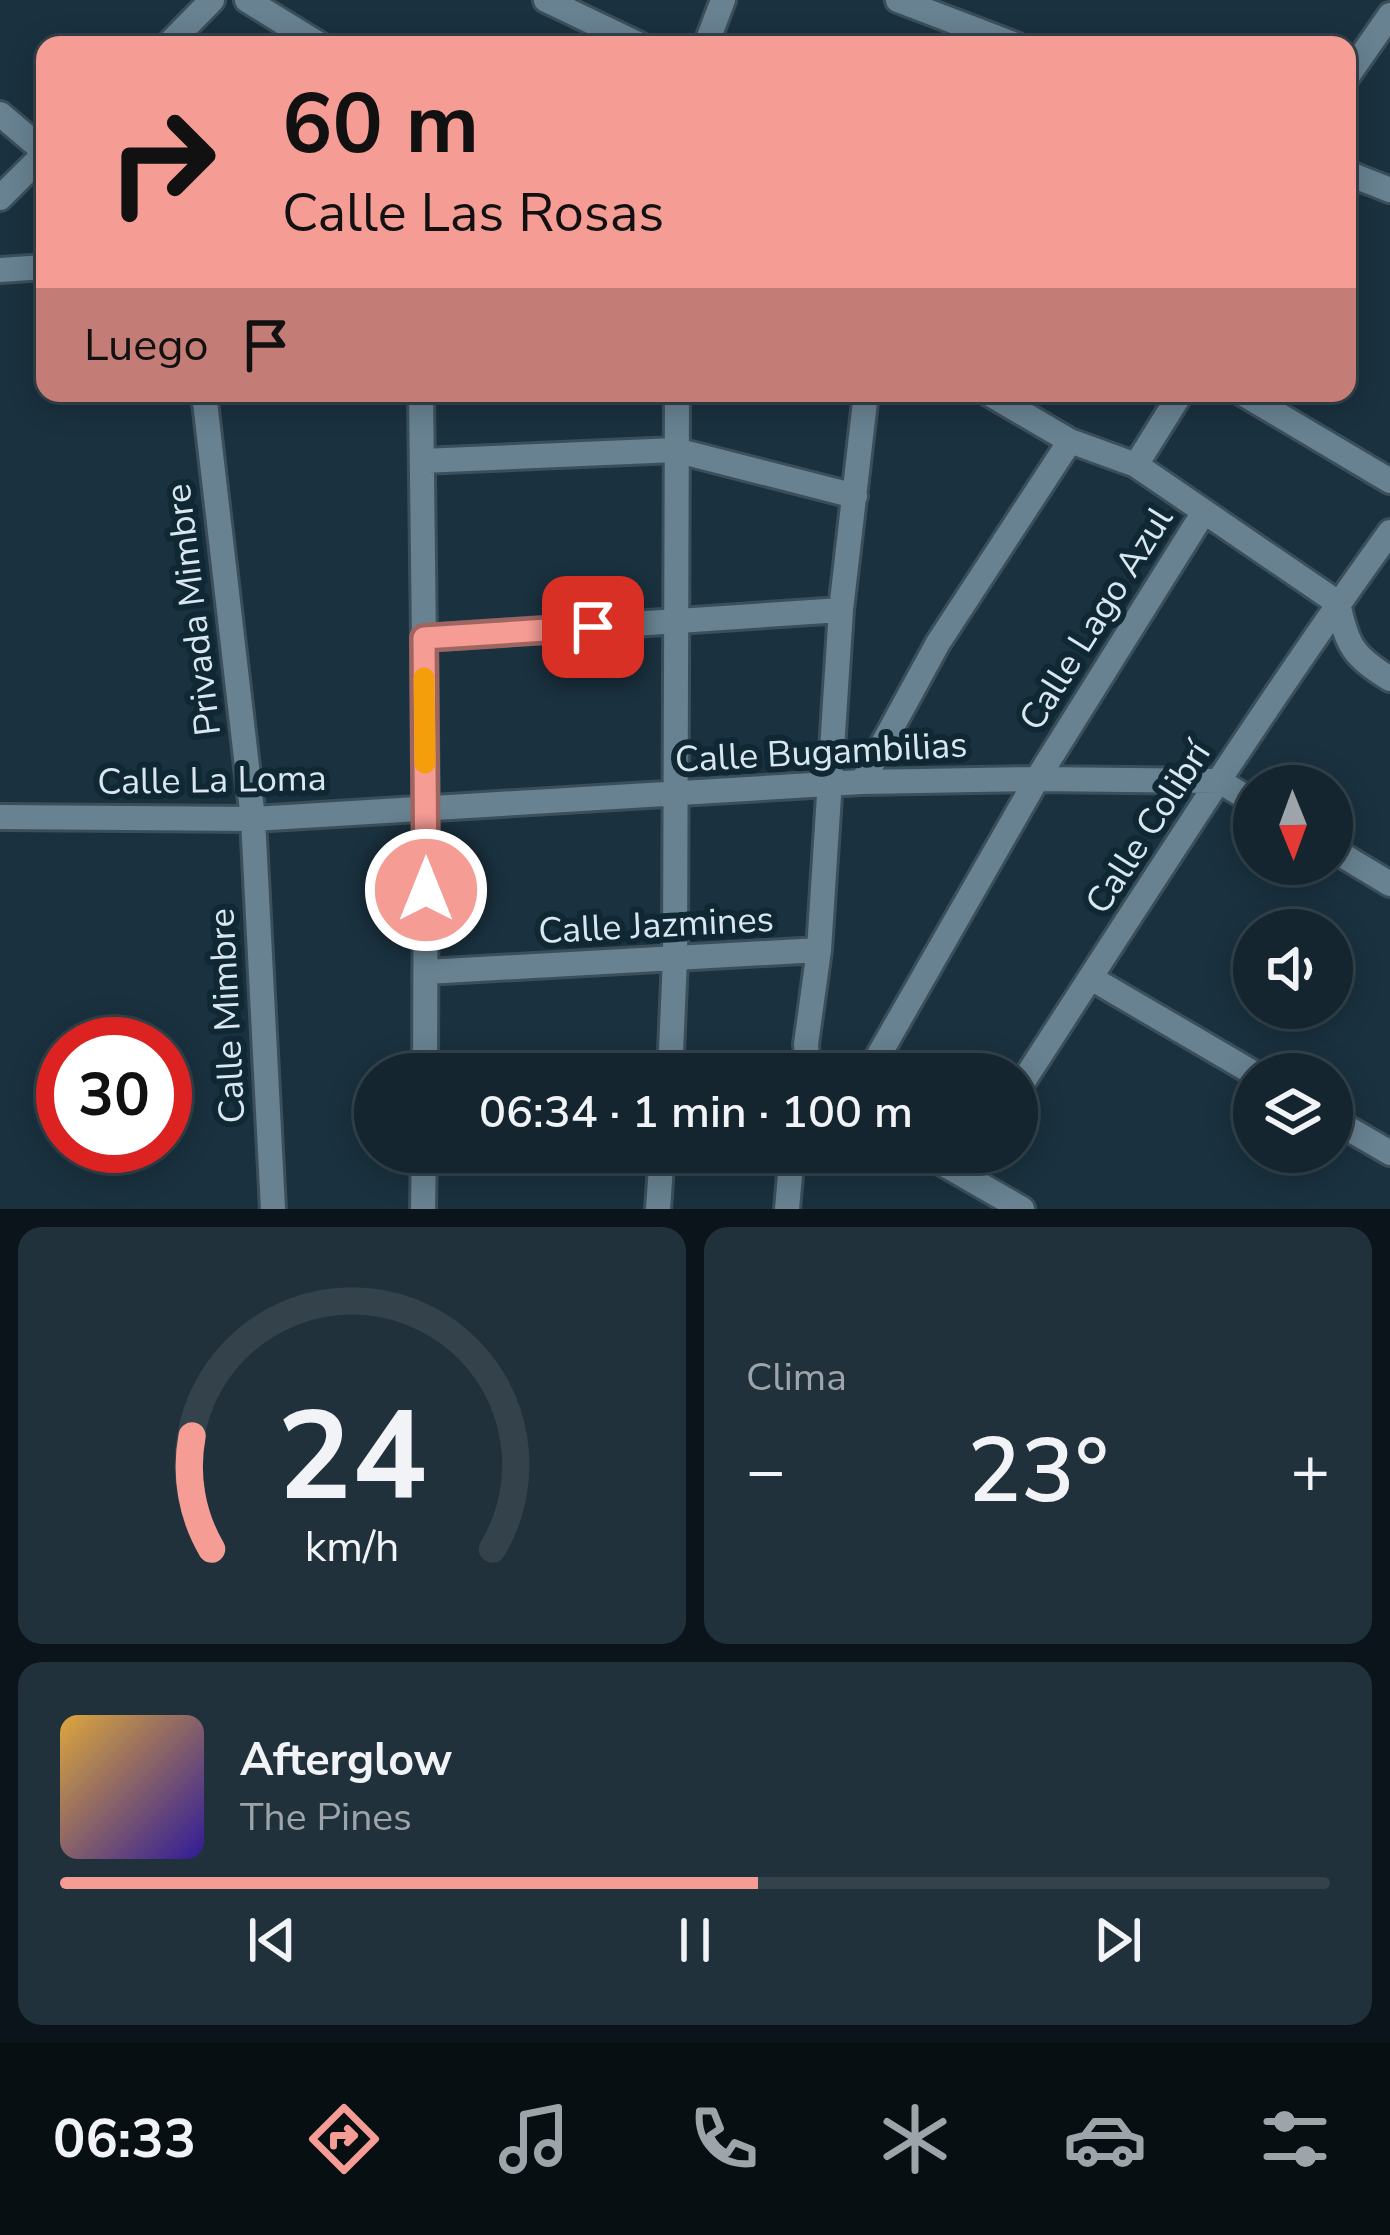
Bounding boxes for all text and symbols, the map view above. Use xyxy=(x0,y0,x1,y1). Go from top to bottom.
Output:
text: 60 m xyxy=(282,67,479,182)
icon: right xyxy=(84,84,240,240)
text: Calle Las Rosas xyxy=(282,176,664,250)
icon: arrive xyxy=(233,312,299,378)
text: Luego xyxy=(84,315,209,376)
street label: Privada Mimbre xyxy=(154,481,233,738)
street label: Calle Lago Azul xyxy=(1008,497,1185,740)
pin xyxy=(542,576,644,678)
icon: arrive xyxy=(560,594,626,660)
street label: Calle Bugambilias xyxy=(674,720,968,785)
street label: Calle Colibrí xyxy=(1074,731,1223,924)
street label: Calle La Loma xyxy=(97,754,327,807)
north arrow xyxy=(1233,765,1353,885)
map controls xyxy=(1233,765,1353,1173)
position arrow xyxy=(363,827,489,953)
street label: Calle Jazmines xyxy=(537,895,775,956)
street label: Calle Mimbre xyxy=(197,907,258,1125)
button: sound xyxy=(1233,909,1353,1029)
speed limit sign: 30 xyxy=(36,1017,192,1173)
button: layers xyxy=(1233,1053,1353,1173)
text: 06:34 · 1 min · 100 m xyxy=(479,1082,913,1143)
text: Clima xyxy=(746,1351,847,1404)
text: 24 xyxy=(277,1372,427,1542)
text: 23° xyxy=(967,1410,1109,1533)
text: − xyxy=(746,1426,786,1516)
text: + xyxy=(1290,1426,1330,1516)
text: km/h xyxy=(305,1517,399,1575)
text: Afterglow xyxy=(240,1730,452,1791)
text: The Pines xyxy=(240,1791,412,1844)
icon: previous xyxy=(239,1907,305,1973)
icon: pause xyxy=(662,1907,728,1973)
icon: next xyxy=(1085,1907,1151,1973)
icon: directions xyxy=(302,2097,386,2181)
icon: music xyxy=(492,2097,576,2181)
icon: phone xyxy=(682,2097,766,2181)
icon: climate xyxy=(873,2097,957,2181)
icon: car xyxy=(1063,2097,1147,2181)
icon: filters xyxy=(1253,2097,1337,2181)
text: 06:33 xyxy=(53,2102,196,2176)

